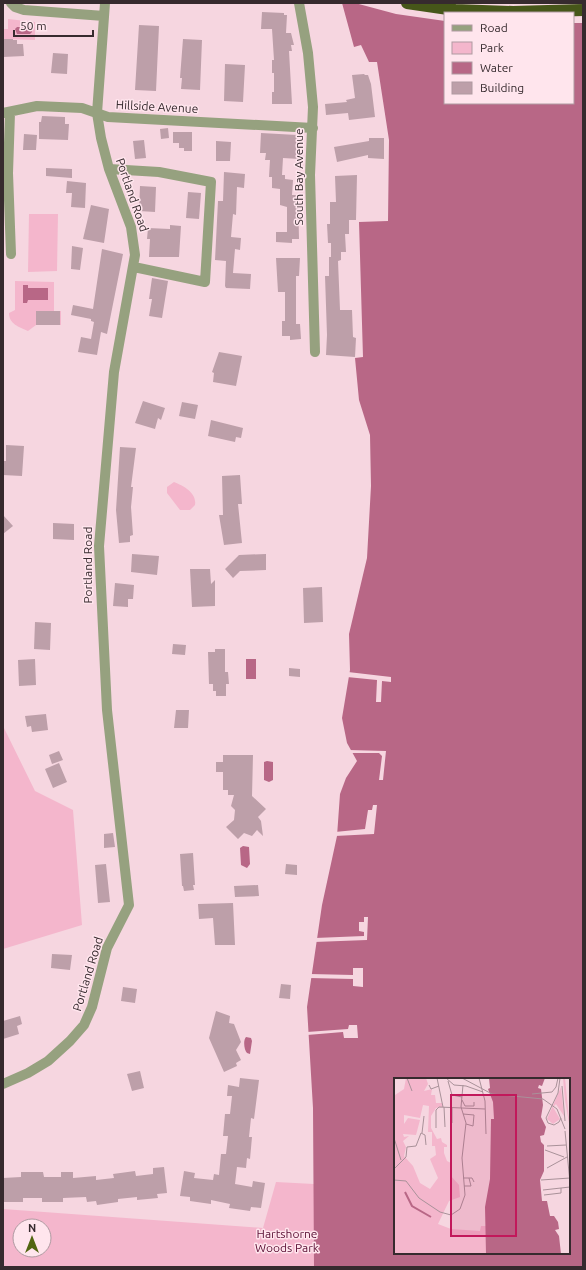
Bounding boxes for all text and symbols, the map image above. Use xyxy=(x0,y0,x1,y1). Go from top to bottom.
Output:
scale bar xyxy=(14,12,93,38)
legend xyxy=(444,12,574,104)
text: 50 m xyxy=(20,19,47,32)
text: Road xyxy=(480,21,508,34)
text: Park xyxy=(480,41,504,54)
text: Water xyxy=(480,61,513,74)
text: Building xyxy=(480,81,524,94)
street label: Hillside Avenue xyxy=(115,98,199,115)
street label: South Bay Avenue xyxy=(292,128,305,226)
street label: Portland Road xyxy=(114,156,151,233)
street label: Portland Road xyxy=(81,527,94,603)
street label: Portland Road xyxy=(70,935,105,1013)
inset map xyxy=(394,1078,570,1254)
north arrow xyxy=(12,1218,52,1258)
text: N xyxy=(28,1222,36,1234)
park label: Hartshorne Woods Park xyxy=(255,1227,319,1254)

